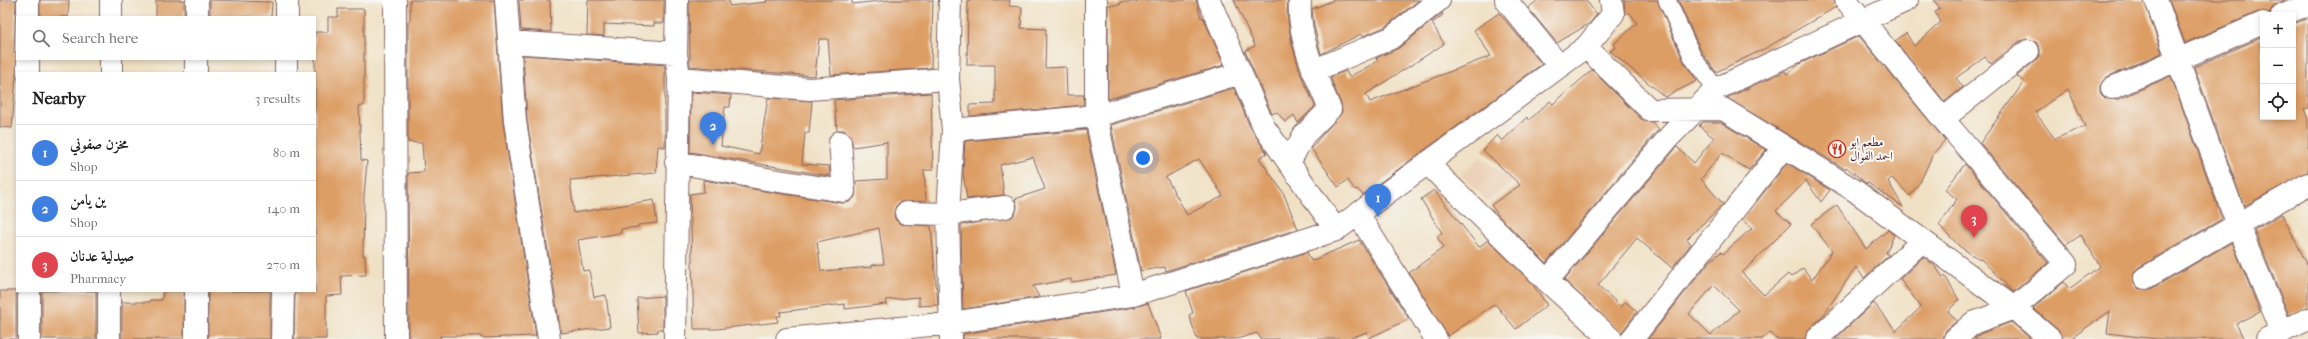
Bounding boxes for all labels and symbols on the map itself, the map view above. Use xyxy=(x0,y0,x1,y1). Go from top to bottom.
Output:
pin: 2 xyxy=(700,112,726,145)
place label: مطعم ابو احمد الفوال xyxy=(1849,135,1893,164)
restaurant icon: مطعم ابو احمد الفوال xyxy=(1827,139,1847,159)
your location xyxy=(1133,148,1153,168)
pin: 1 xyxy=(1365,184,1391,217)
pin: 3 xyxy=(1961,205,1987,238)

